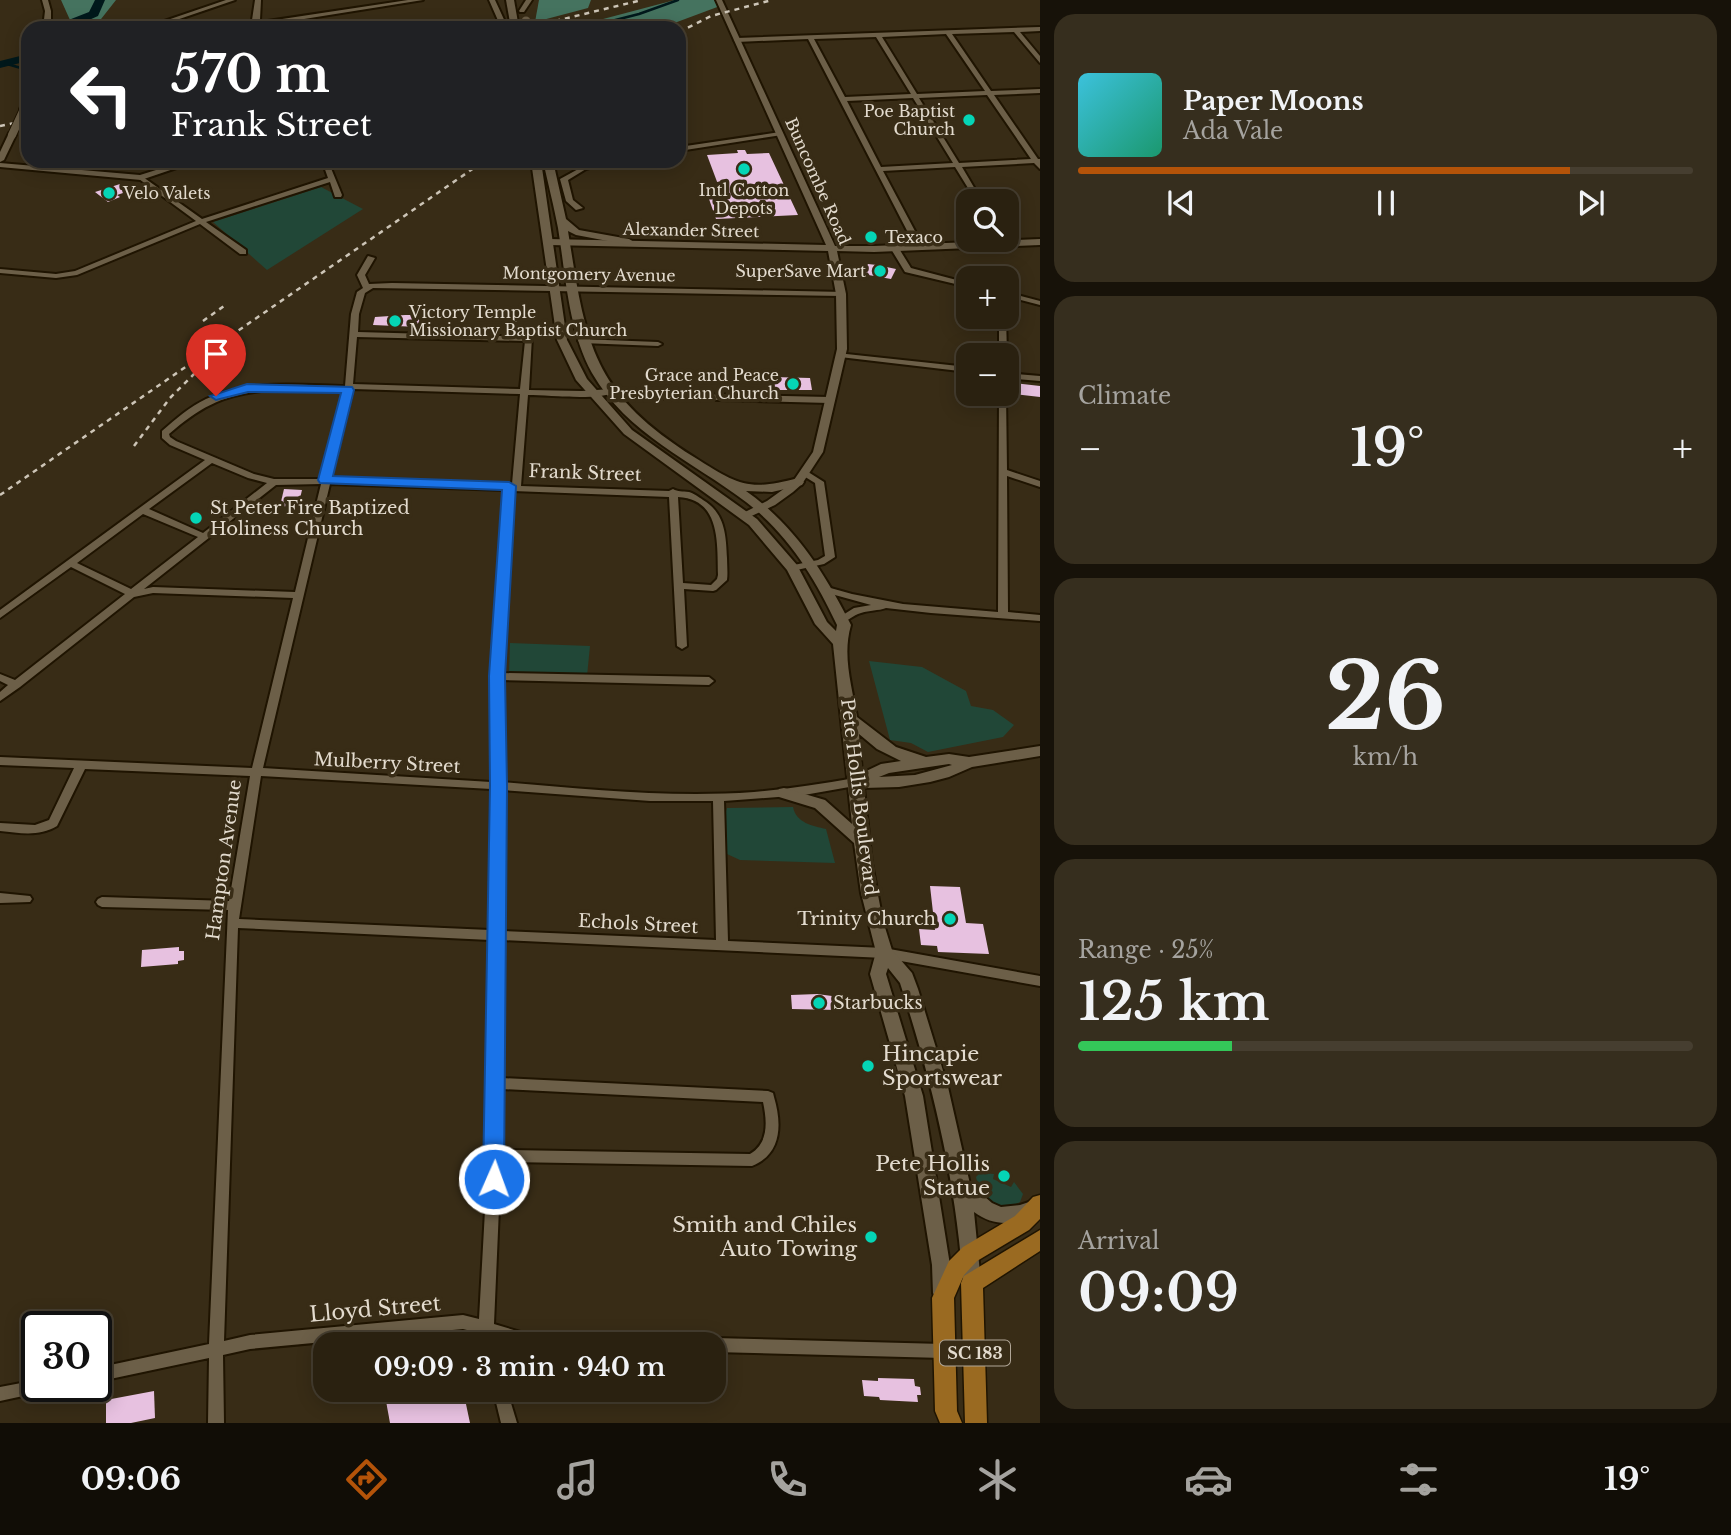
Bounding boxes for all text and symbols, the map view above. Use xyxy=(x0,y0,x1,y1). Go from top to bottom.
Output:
text: 570 m xyxy=(171,44,330,105)
icon: left xyxy=(56,49,147,140)
text: Paper Moons xyxy=(1183,85,1364,117)
place label: Poe Baptist Church xyxy=(863,101,955,139)
text: Frank Street xyxy=(171,105,372,145)
marker: Poe Baptist Church xyxy=(961,112,977,128)
street label: Buncombe Road xyxy=(781,114,855,248)
text: Ada Vale xyxy=(1183,117,1283,145)
marker: Intl Cotton Depots xyxy=(736,161,752,177)
place label: Intl Cotton Depots xyxy=(699,180,789,218)
place label: Velo Valets xyxy=(122,183,211,203)
icon: previous xyxy=(1162,184,1200,222)
icon: pause xyxy=(1367,184,1405,222)
icon: next xyxy=(1572,184,1610,222)
marker: Velo Valets xyxy=(101,185,117,201)
map controls xyxy=(956,189,1019,406)
button: search xyxy=(956,189,1019,252)
street label: Alexander Street xyxy=(622,219,759,241)
place label: Texaco xyxy=(885,227,943,247)
marker: Texaco xyxy=(863,229,879,245)
place label: SuperSave Mart xyxy=(735,261,866,281)
street label: Montgomery Avenue xyxy=(502,262,676,286)
marker: SuperSave Mart xyxy=(872,263,888,279)
button: + xyxy=(956,266,1019,329)
place label: Victory Temple Missionary Baptist Church xyxy=(408,302,627,340)
marker: Victory Temple Missionary Baptist Church xyxy=(387,313,403,329)
pin xyxy=(186,324,246,396)
icon: arrive xyxy=(197,335,235,373)
button: − xyxy=(956,343,1019,406)
place label: Grace and Peace Presbyterian Church xyxy=(609,365,779,403)
marker: Grace and Peace Presbyterian Church xyxy=(785,376,801,392)
text: Climate xyxy=(1078,382,1171,410)
text: 19° xyxy=(1350,416,1425,480)
text: − xyxy=(1078,425,1102,472)
text: + xyxy=(1672,425,1693,472)
street label: Frank Street xyxy=(528,460,642,486)
place label: St Peter Fire Baptized Holiness Church xyxy=(210,497,410,540)
marker: St Peter Fire Baptized Holiness Church xyxy=(188,510,204,526)
text: 26 xyxy=(1325,641,1446,754)
street label: Pete Hollis Boulevard xyxy=(836,697,882,897)
text: km/h xyxy=(1353,743,1418,771)
street label: Mulberry Street xyxy=(313,748,461,778)
street label: Hampton Avenue xyxy=(202,778,246,942)
place label: Trinity Church xyxy=(797,908,936,930)
street label: Echols Street xyxy=(577,910,699,938)
marker: Trinity Church xyxy=(942,911,958,927)
text: Range · 25% xyxy=(1078,936,1214,964)
text: 125 km xyxy=(1078,970,1270,1034)
place label: Starbucks xyxy=(833,992,923,1014)
marker: Starbucks xyxy=(811,995,827,1011)
place label: Hincapie Sportswear xyxy=(882,1041,1002,1091)
marker: Hincapie Sportswear xyxy=(860,1058,876,1074)
position arrow xyxy=(457,1142,531,1216)
place label: Pete Hollis Statue xyxy=(875,1151,990,1201)
marker: Pete Hollis Statue xyxy=(996,1168,1012,1184)
place label: Smith and Chiles Auto Towing xyxy=(672,1212,857,1262)
text: Arrival xyxy=(1078,1227,1159,1255)
marker: Smith and Chiles Auto Towing xyxy=(863,1229,879,1245)
text: 09:09 xyxy=(1078,1261,1239,1325)
street label: Lloyd Street xyxy=(308,1290,442,1328)
speed limit sign: 30 xyxy=(21,1311,112,1402)
road number: SC 183 xyxy=(940,1340,1010,1366)
text: 09:09 · 3 min · 940 m xyxy=(373,1351,666,1383)
icon: directions xyxy=(342,1455,391,1504)
icon: music xyxy=(553,1455,602,1504)
icon: phone xyxy=(763,1455,812,1504)
icon: climate xyxy=(973,1455,1022,1504)
icon: car xyxy=(1184,1455,1233,1504)
icon: filters xyxy=(1394,1455,1443,1504)
text: 09:06 xyxy=(81,1459,181,1499)
text: 19° xyxy=(1604,1459,1650,1499)

